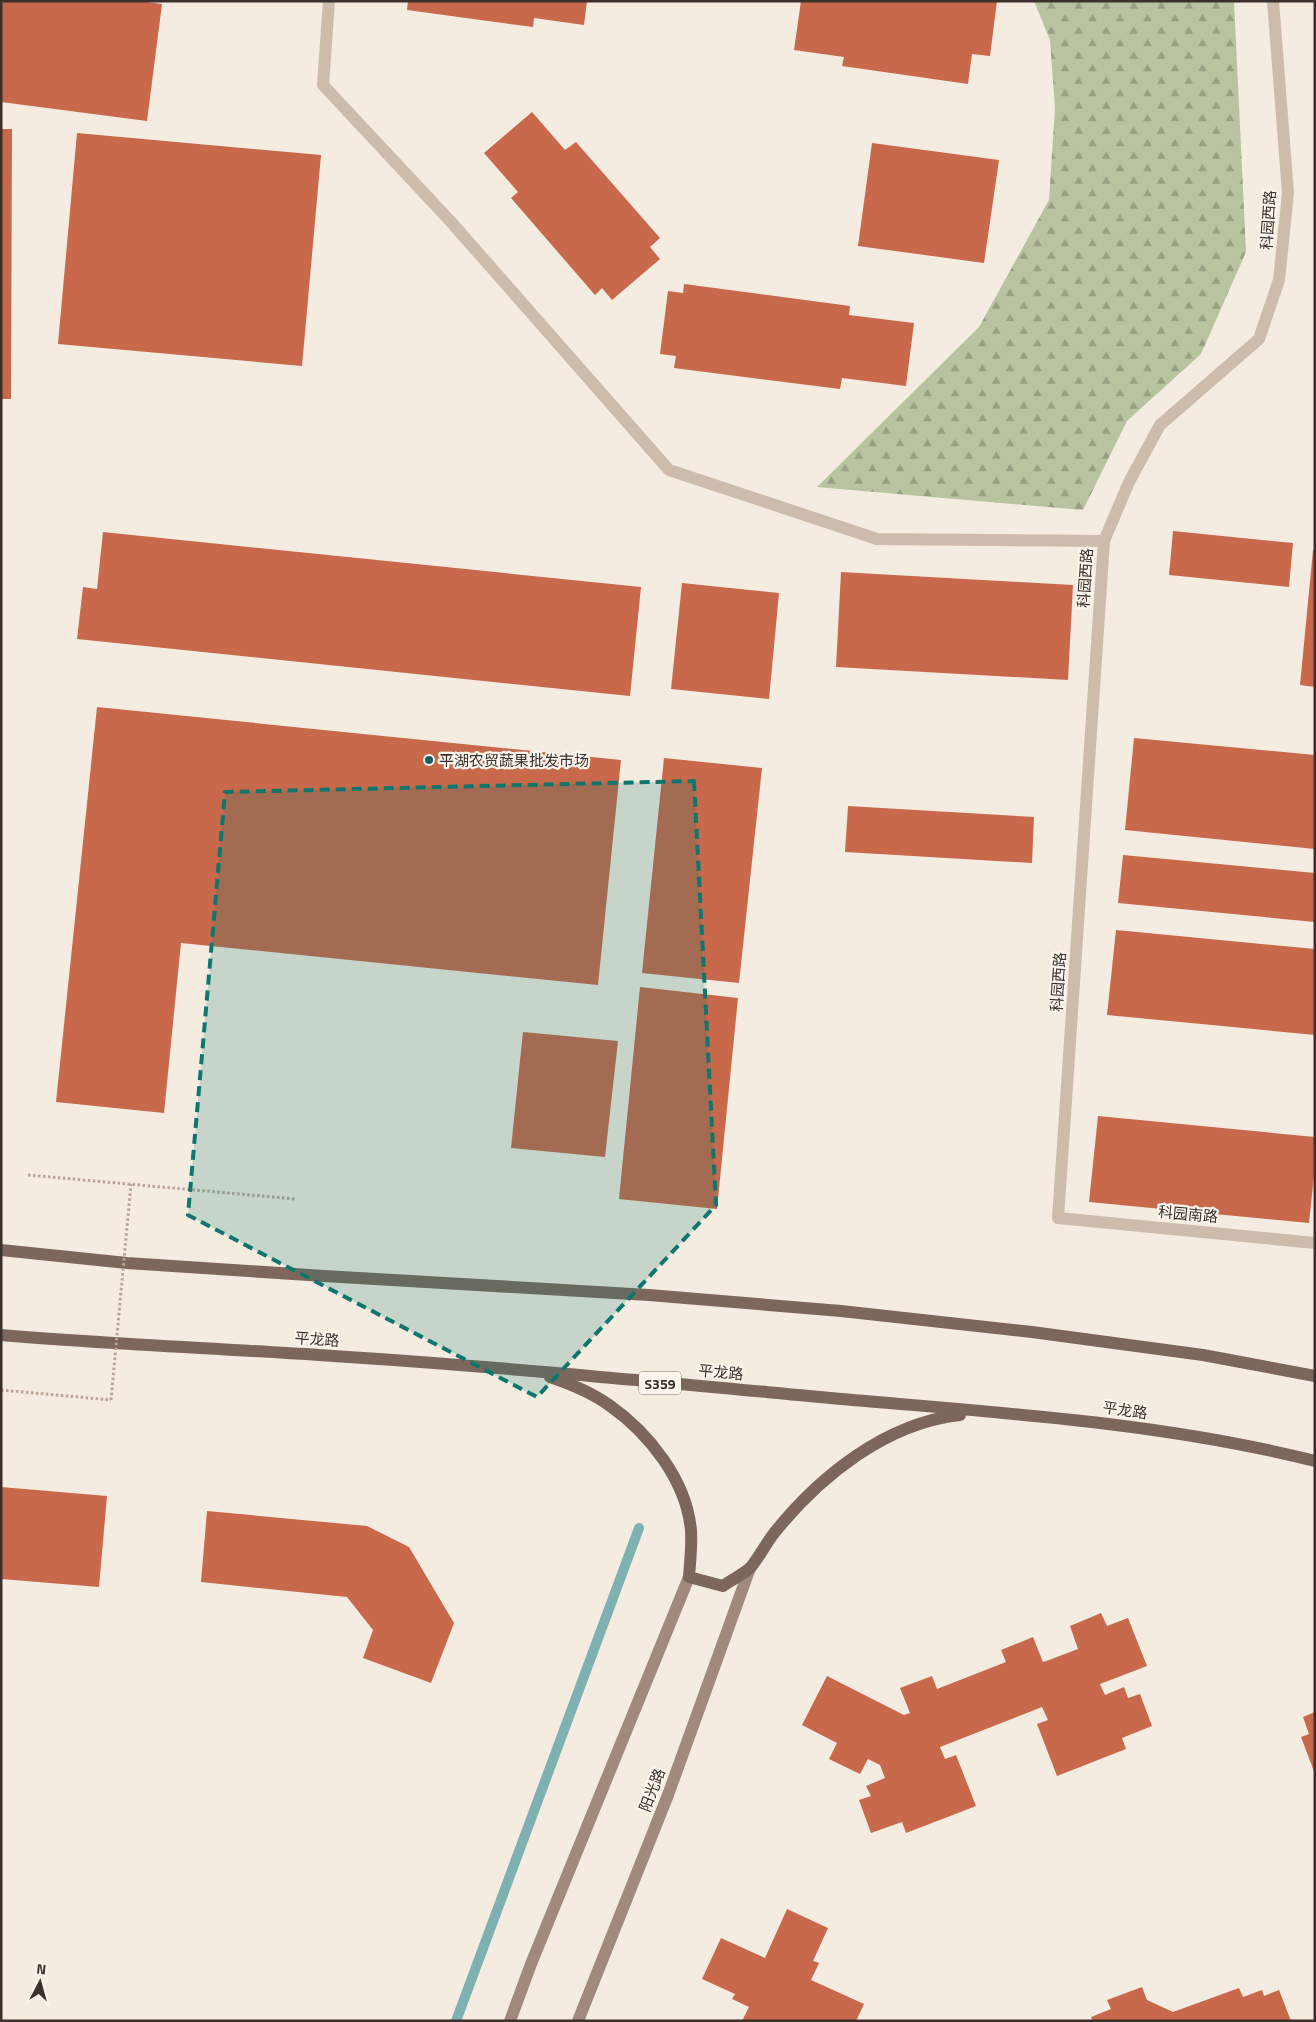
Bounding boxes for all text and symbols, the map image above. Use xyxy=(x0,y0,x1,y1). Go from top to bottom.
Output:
street label: 科园西路 xyxy=(1254,189,1282,251)
street label: 科园西路 xyxy=(1071,547,1099,609)
place label: 平湖农贸蔬果批发市场 xyxy=(439,749,589,772)
marker: 平湖农贸蔬果批发市场 xyxy=(423,754,435,766)
street label: 科园西路 xyxy=(1044,951,1072,1013)
street label: 科园南路 xyxy=(1157,1200,1219,1228)
street label: 平龙路 xyxy=(294,1326,340,1352)
street label: 平龙路 xyxy=(698,1359,744,1385)
road number: S359 xyxy=(639,1372,681,1395)
street label: 平龙路 xyxy=(1101,1395,1149,1425)
street label: 阳光路 xyxy=(633,1765,671,1815)
north arrow xyxy=(15,1957,65,2007)
text: N xyxy=(35,1958,47,1980)

